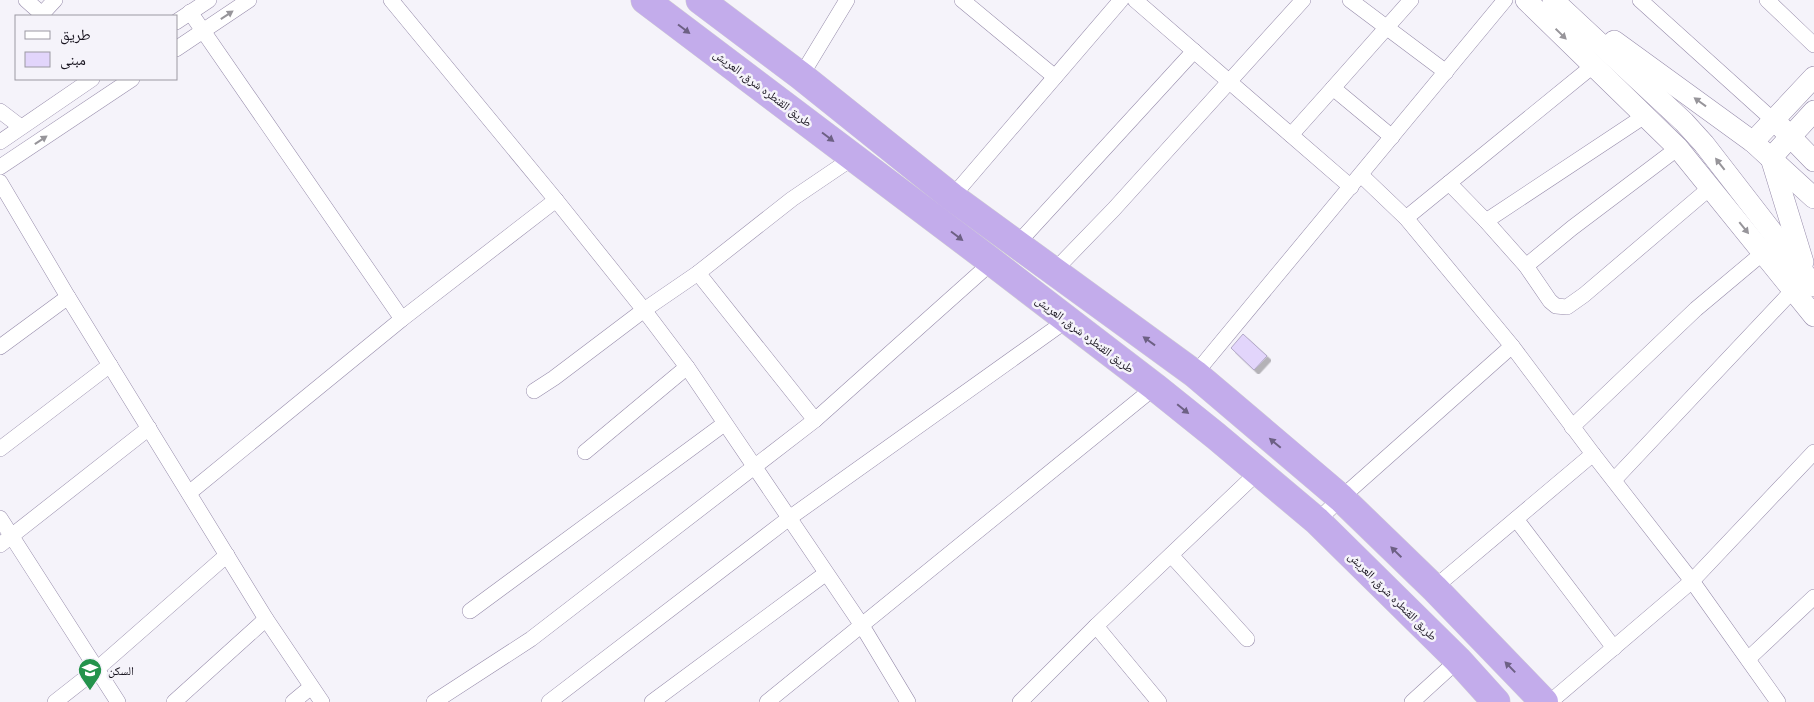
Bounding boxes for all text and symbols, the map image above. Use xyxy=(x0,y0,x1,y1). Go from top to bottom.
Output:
one-way arrow xyxy=(221,10,234,20)
legend xyxy=(15,15,178,80)
text: طريق xyxy=(60,24,91,45)
one-way arrow xyxy=(677,24,690,35)
one-way arrow xyxy=(1555,28,1567,40)
street label: طريق القنطره شرق, العريش xyxy=(710,45,816,131)
text: مبنى xyxy=(60,49,86,70)
one-way arrow xyxy=(1693,97,1707,107)
one-way arrow xyxy=(821,132,834,143)
one-way arrow xyxy=(34,135,47,145)
one-way arrow xyxy=(1714,158,1725,171)
one-way arrow xyxy=(1739,222,1750,235)
one-way arrow xyxy=(950,231,964,241)
street label: طريق القنطره شرق, العريش xyxy=(1032,291,1138,377)
one-way arrow xyxy=(1142,336,1156,346)
one-way arrow xyxy=(1177,404,1190,415)
one-way arrow xyxy=(1269,437,1282,448)
one-way arrow xyxy=(1390,546,1402,558)
street label: طريق القنطره شرق, العريش xyxy=(1345,548,1441,644)
school or university icon: السكن xyxy=(77,657,103,691)
one-way arrow xyxy=(1504,661,1516,673)
place label: السكن xyxy=(108,662,134,679)

